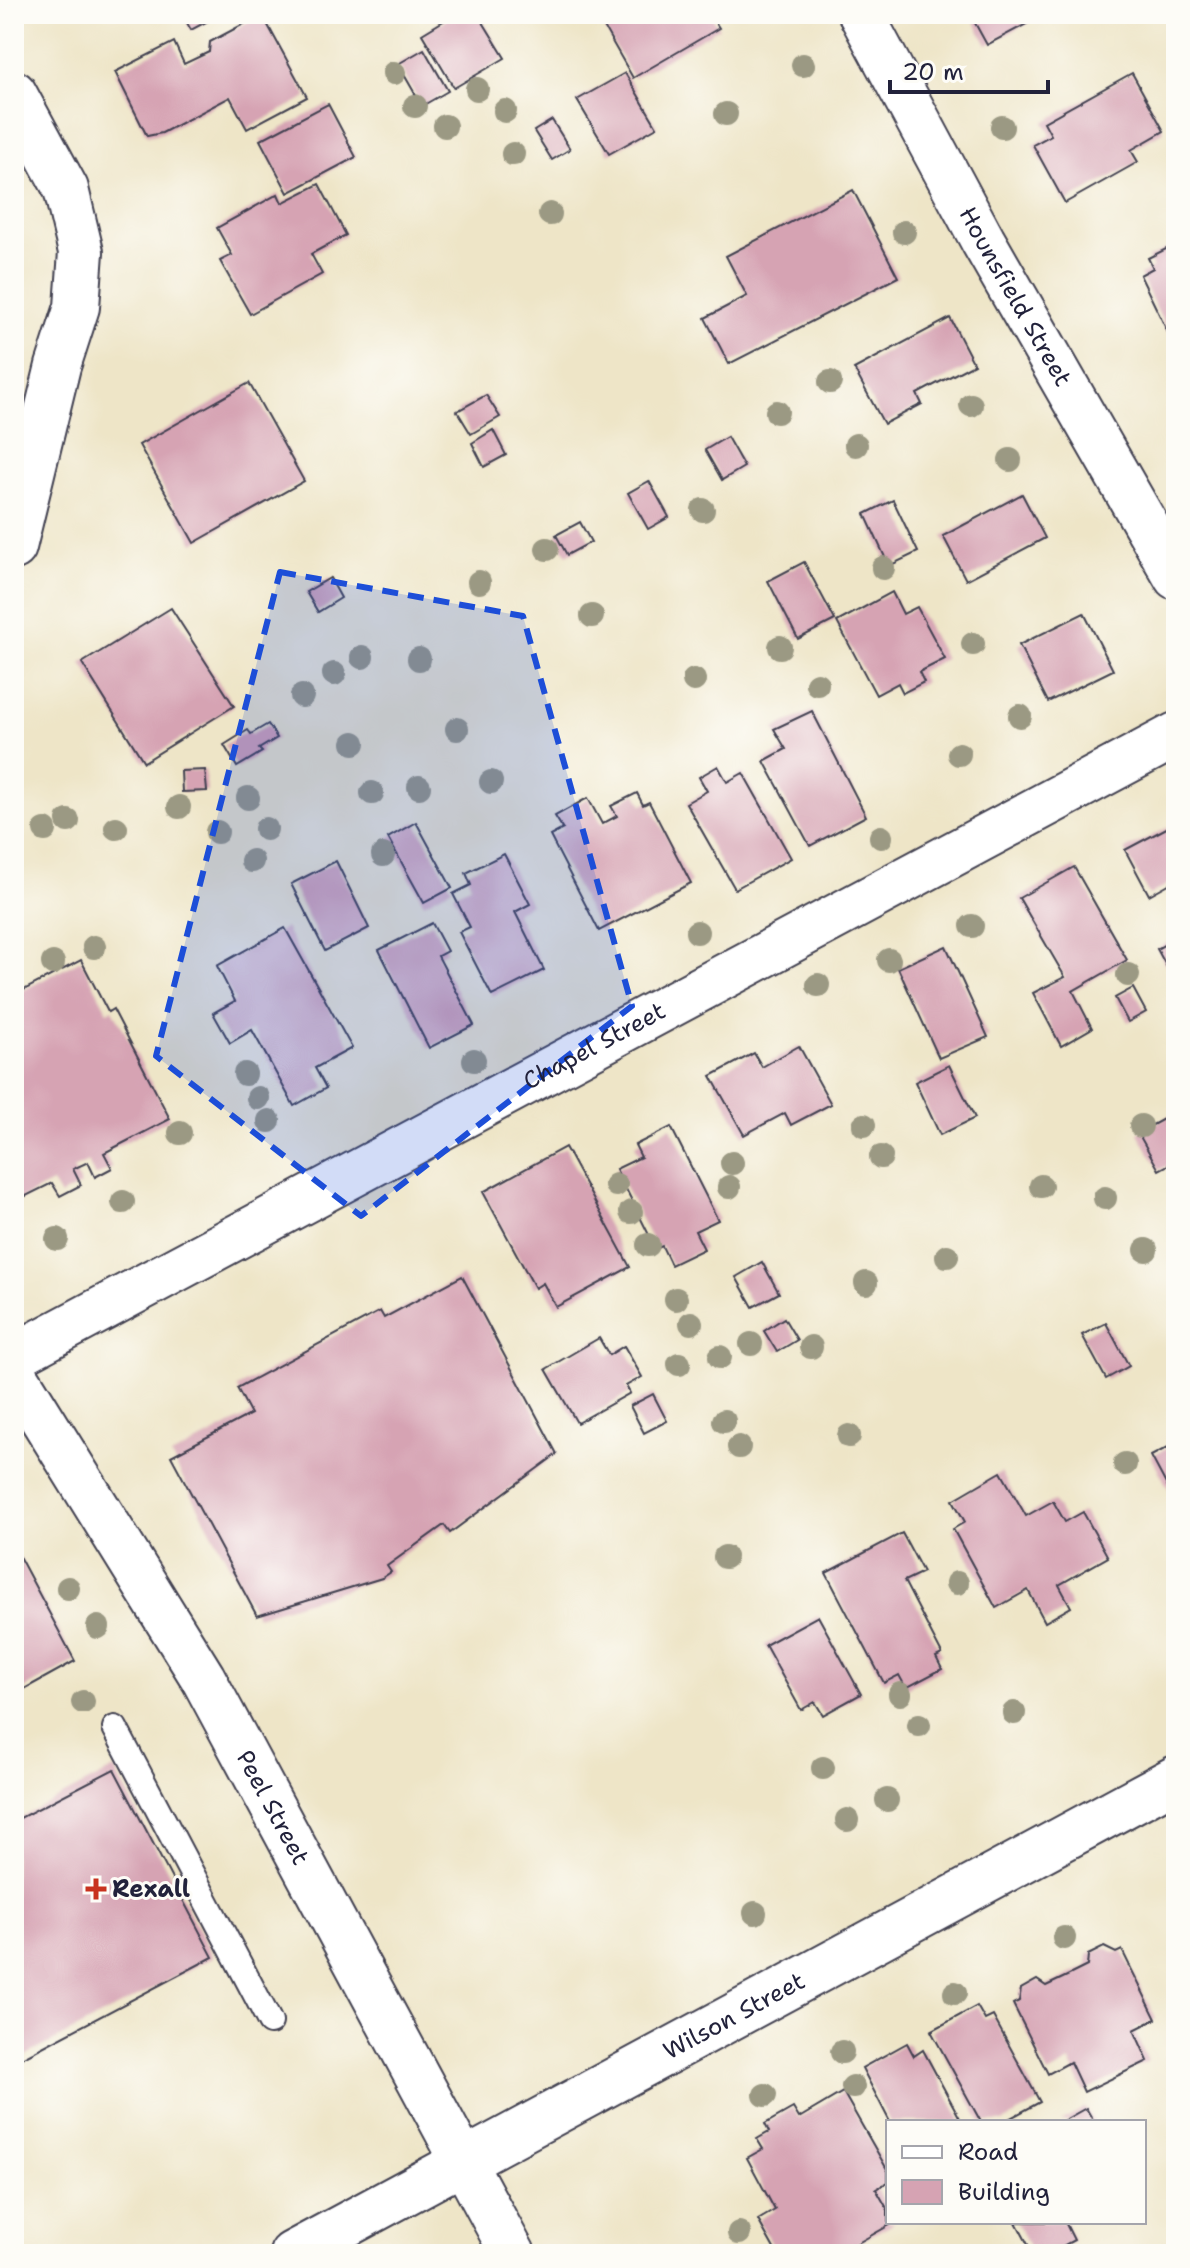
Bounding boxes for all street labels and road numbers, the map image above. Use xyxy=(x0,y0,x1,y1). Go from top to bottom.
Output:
street label: Hounsfield Street xyxy=(952,201,1079,392)
street label: Chapel Street xyxy=(518,995,671,1097)
street label: Peel Street xyxy=(229,1745,317,1871)
street label: Wilson Street xyxy=(658,1965,810,2067)

